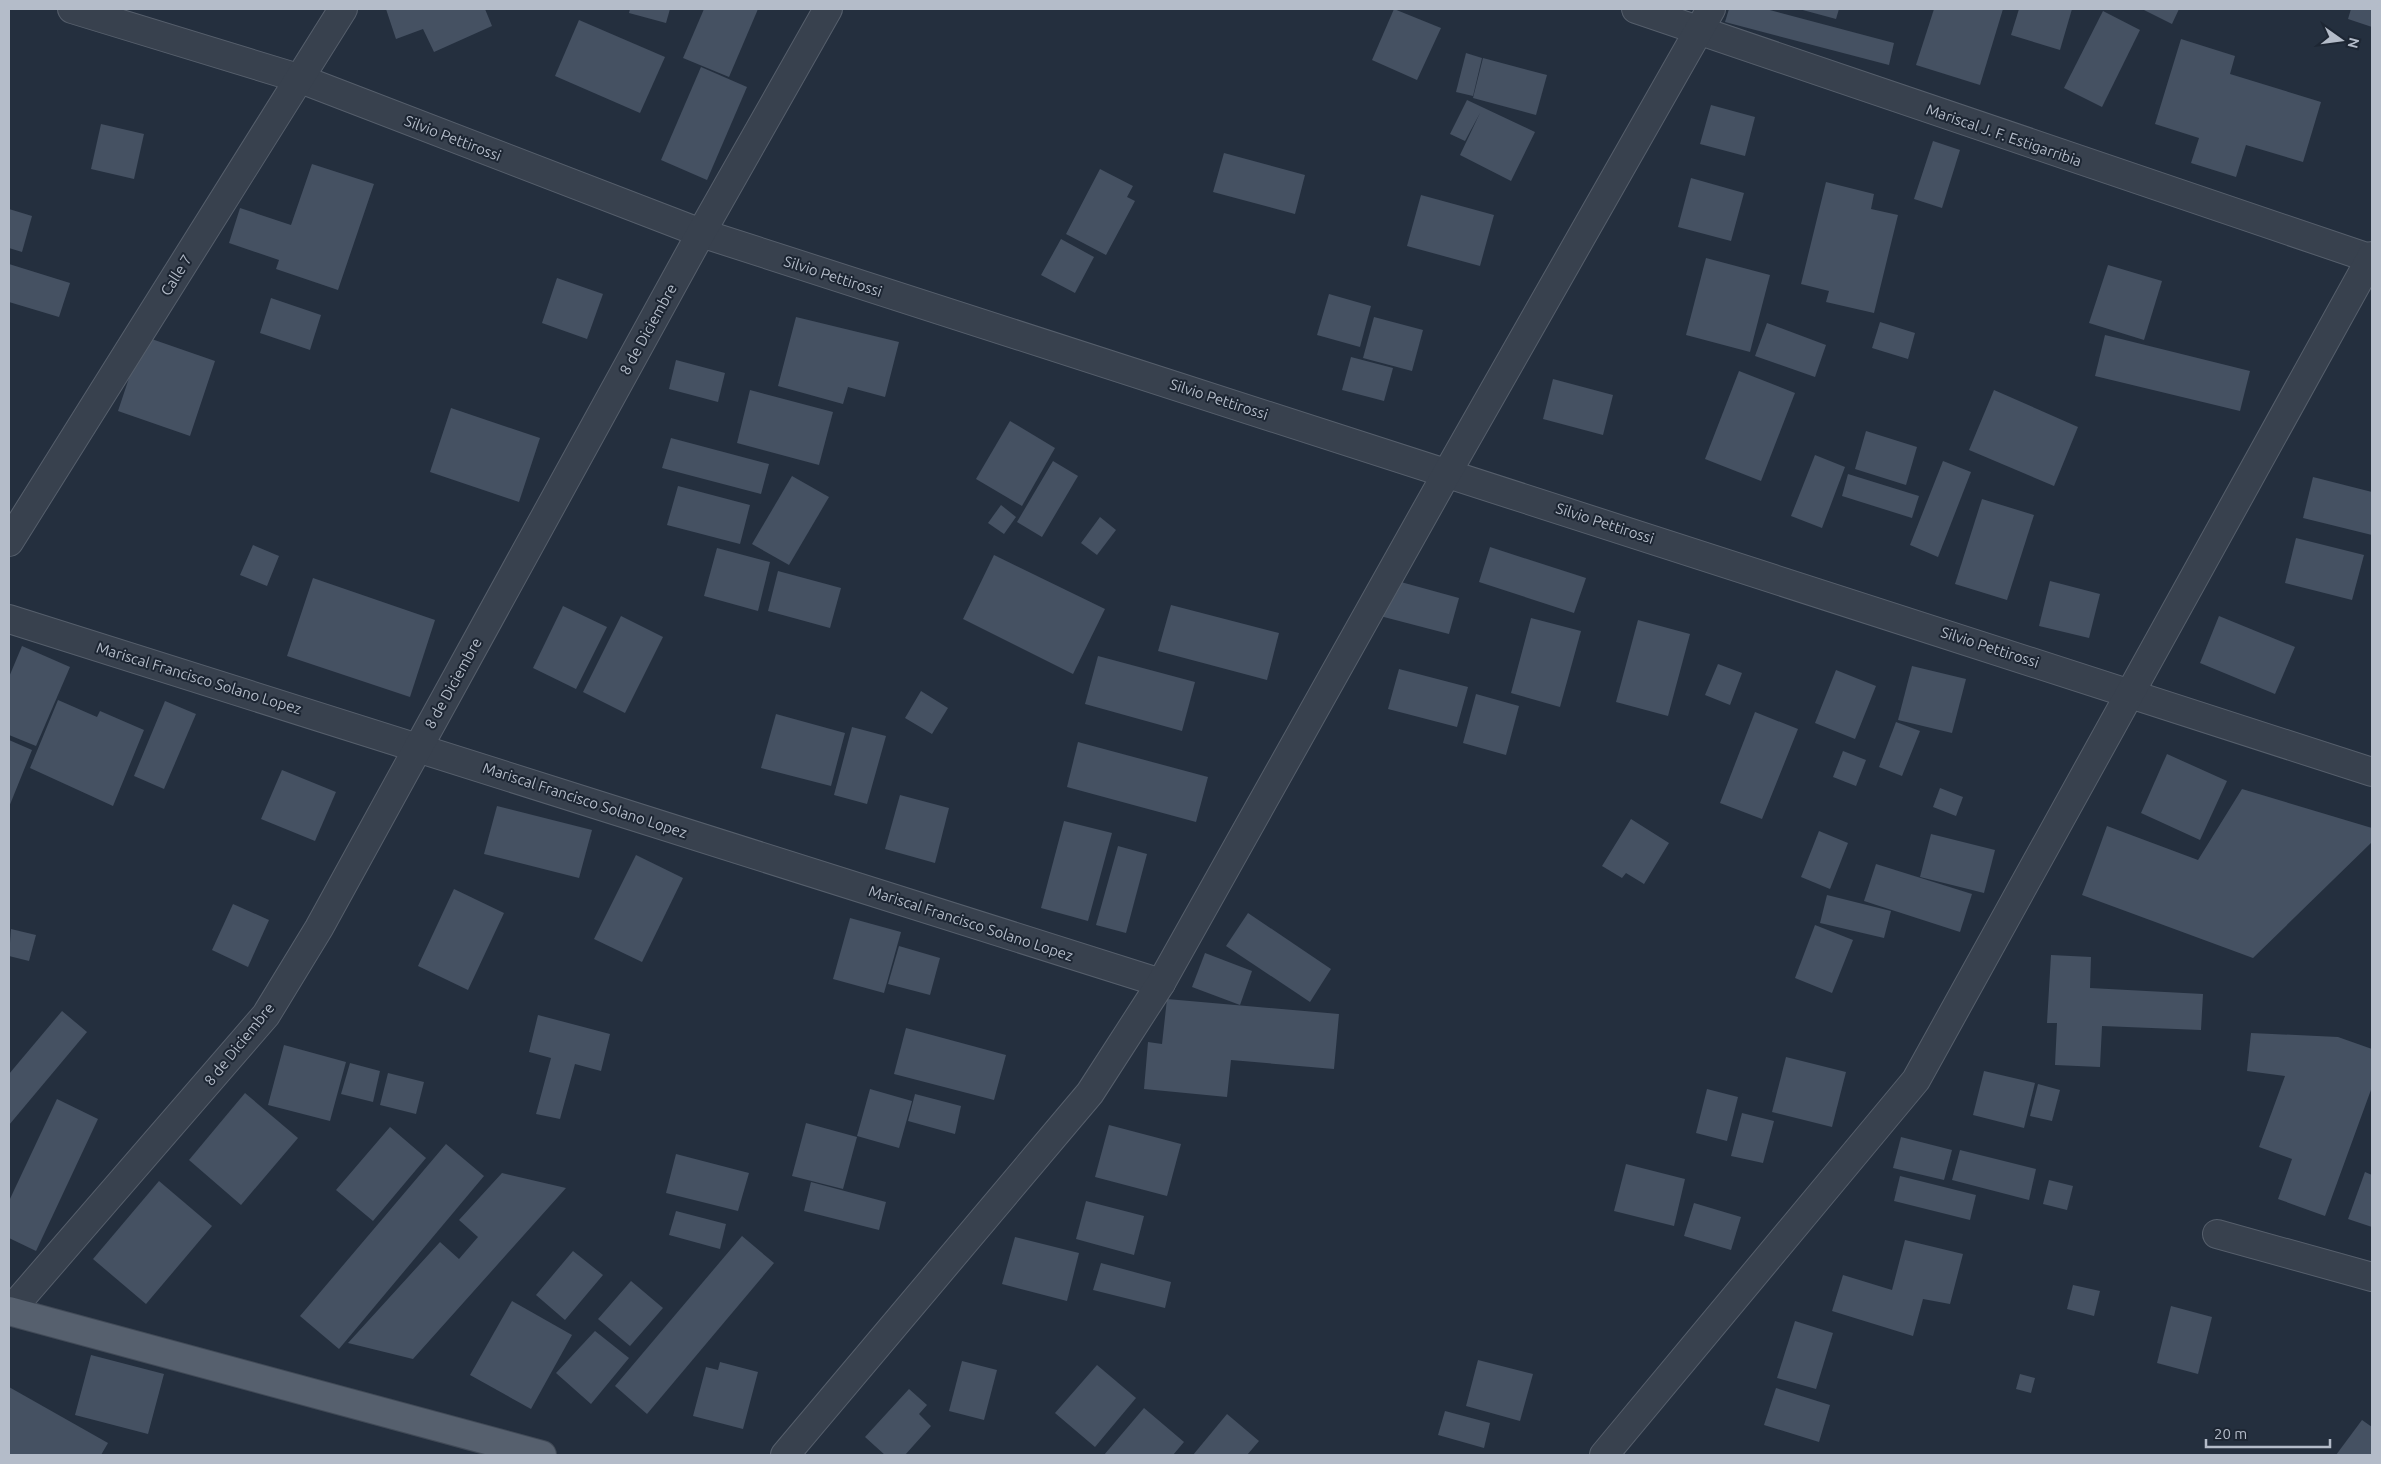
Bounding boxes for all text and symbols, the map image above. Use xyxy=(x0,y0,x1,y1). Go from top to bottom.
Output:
north arrow xyxy=(2316,15,2366,65)
text: N xyxy=(2345,36,2363,50)
street label: Mariscal J. F. Estigarribia xyxy=(1924,100,2084,170)
street label: Silvio Pettirossi xyxy=(402,112,504,164)
street label: Calle 7 xyxy=(157,251,195,299)
street label: Silvio Pettirossi xyxy=(782,252,884,300)
street label: 8 de Diciembre xyxy=(616,281,680,377)
street label: Silvio Pettirossi xyxy=(1168,375,1270,423)
street label: Silvio Pettirossi xyxy=(1554,499,1656,547)
street label: Silvio Pettirossi xyxy=(1939,623,2041,671)
street label: 8 de Diciembre xyxy=(421,635,485,731)
street label: Mariscal Francisco Solano Lopez xyxy=(94,639,304,717)
street label: Mariscal Francisco Solano Lopez xyxy=(481,759,689,841)
street label: Mariscal Francisco Solano Lopez xyxy=(867,882,1075,964)
street label: 8 de Diciembre xyxy=(201,999,277,1089)
scale bar xyxy=(2206,1416,2330,1448)
text: 20 m xyxy=(2214,1425,2247,1442)

